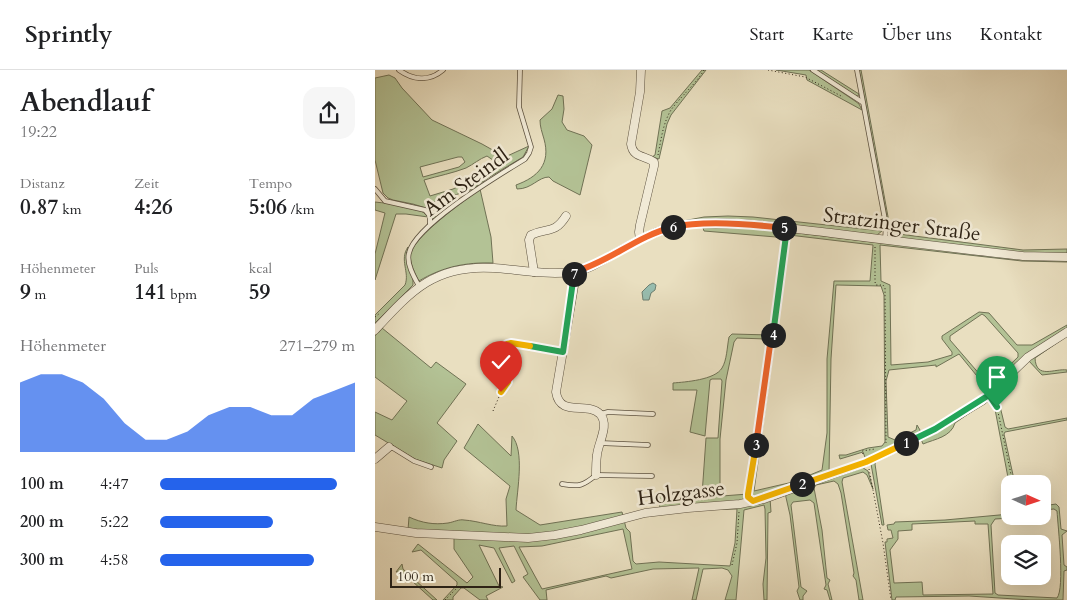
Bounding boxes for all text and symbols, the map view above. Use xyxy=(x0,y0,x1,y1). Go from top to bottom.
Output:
text: Sprintly xyxy=(25,18,112,51)
text: Start xyxy=(749,22,784,47)
text: Karte xyxy=(812,22,854,47)
text: Über uns xyxy=(882,22,952,47)
text: Kontakt xyxy=(980,22,1042,47)
text: Abendlauf xyxy=(20,83,151,121)
button: share xyxy=(303,87,355,139)
text: 19:22 xyxy=(20,121,57,143)
street label: Am Steindl xyxy=(418,141,515,223)
text: Distanz xyxy=(20,174,65,193)
text: Zeit xyxy=(134,174,159,193)
text: Tempo xyxy=(249,174,292,193)
text: 0.87 xyxy=(20,193,58,222)
text: 4:26 xyxy=(134,193,173,222)
text: 5:06 xyxy=(249,193,287,222)
text: km xyxy=(58,200,81,219)
text: /km xyxy=(287,200,315,219)
street label: Stratzinger Straße xyxy=(822,200,982,249)
pin: 6 xyxy=(661,214,685,240)
pin: 5 xyxy=(771,216,797,240)
text: 6 xyxy=(670,218,677,237)
text: 5 xyxy=(781,219,788,238)
text: Höhenmeter xyxy=(20,259,95,278)
text: Puls xyxy=(134,259,159,278)
text: kcal xyxy=(249,259,272,278)
pin: 7 xyxy=(561,262,587,286)
text: 7 xyxy=(571,265,578,284)
text: 9 xyxy=(20,278,31,307)
text: 141 xyxy=(134,278,167,307)
text: 59 xyxy=(249,278,270,307)
text: m xyxy=(31,285,46,304)
text: bpm xyxy=(167,285,197,304)
pin: 4 xyxy=(761,322,785,348)
text: 4 xyxy=(770,326,777,345)
text: Höhenmeter xyxy=(20,335,106,357)
text: 271–279 m xyxy=(279,335,355,357)
pin xyxy=(480,341,522,392)
icon: check xyxy=(487,348,515,376)
pin xyxy=(976,356,1018,407)
icon: arrive xyxy=(983,363,1011,391)
pin: 1 xyxy=(893,430,919,456)
pin: 3 xyxy=(743,432,769,458)
text: 1 xyxy=(903,434,910,453)
text: 3 xyxy=(753,436,760,455)
pin: 2 xyxy=(789,472,815,496)
text: 100 m xyxy=(20,473,64,495)
text: 4:47 xyxy=(100,473,129,495)
street label: Holzgasse xyxy=(636,474,727,513)
text: 2 xyxy=(799,475,806,494)
north arrow xyxy=(1001,475,1051,525)
map controls xyxy=(1001,475,1051,585)
text: 200 m xyxy=(20,511,64,533)
text: 5:22 xyxy=(100,511,129,533)
button: layers xyxy=(1001,535,1051,585)
text: 300 m xyxy=(20,549,64,571)
text: 4:58 xyxy=(100,549,129,571)
scale bar xyxy=(390,565,501,588)
text: 100 m xyxy=(397,567,434,586)

